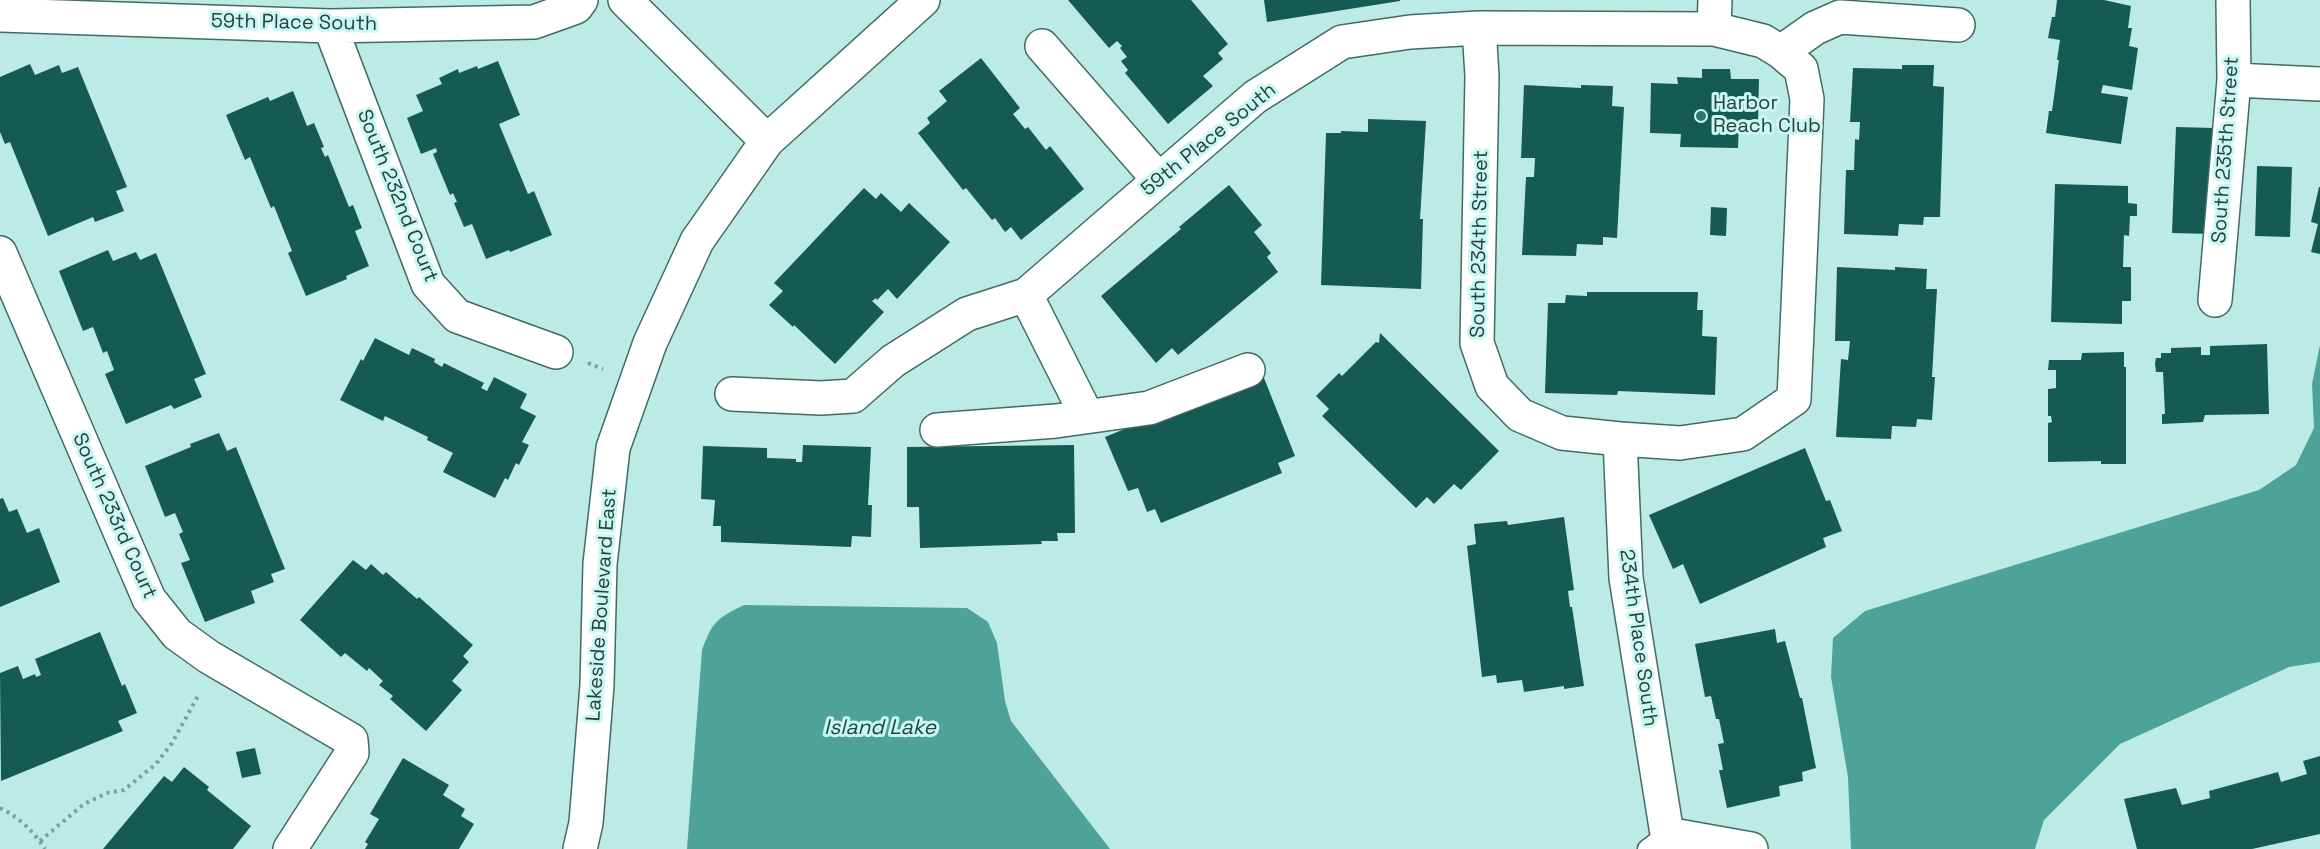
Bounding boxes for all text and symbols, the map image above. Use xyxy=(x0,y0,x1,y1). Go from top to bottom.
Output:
street label: 59th Place South xyxy=(211,10,377,36)
street label: South 235th Street xyxy=(2207,56,2245,244)
street label: 59th Place South xyxy=(1137,78,1281,202)
place label: Harbor Reach Club xyxy=(1713,92,1821,139)
street label: South 232nd Court xyxy=(351,106,443,286)
marker: Harbor Reach Club xyxy=(1694,109,1708,123)
street label: South 234th Street xyxy=(1466,150,1494,338)
street label: South 233rd Court xyxy=(67,429,161,603)
street label: Lakeside Boulevard East xyxy=(582,488,622,722)
street label: 234th Place South xyxy=(1614,548,1662,728)
water label: Island Lake xyxy=(824,715,936,741)

